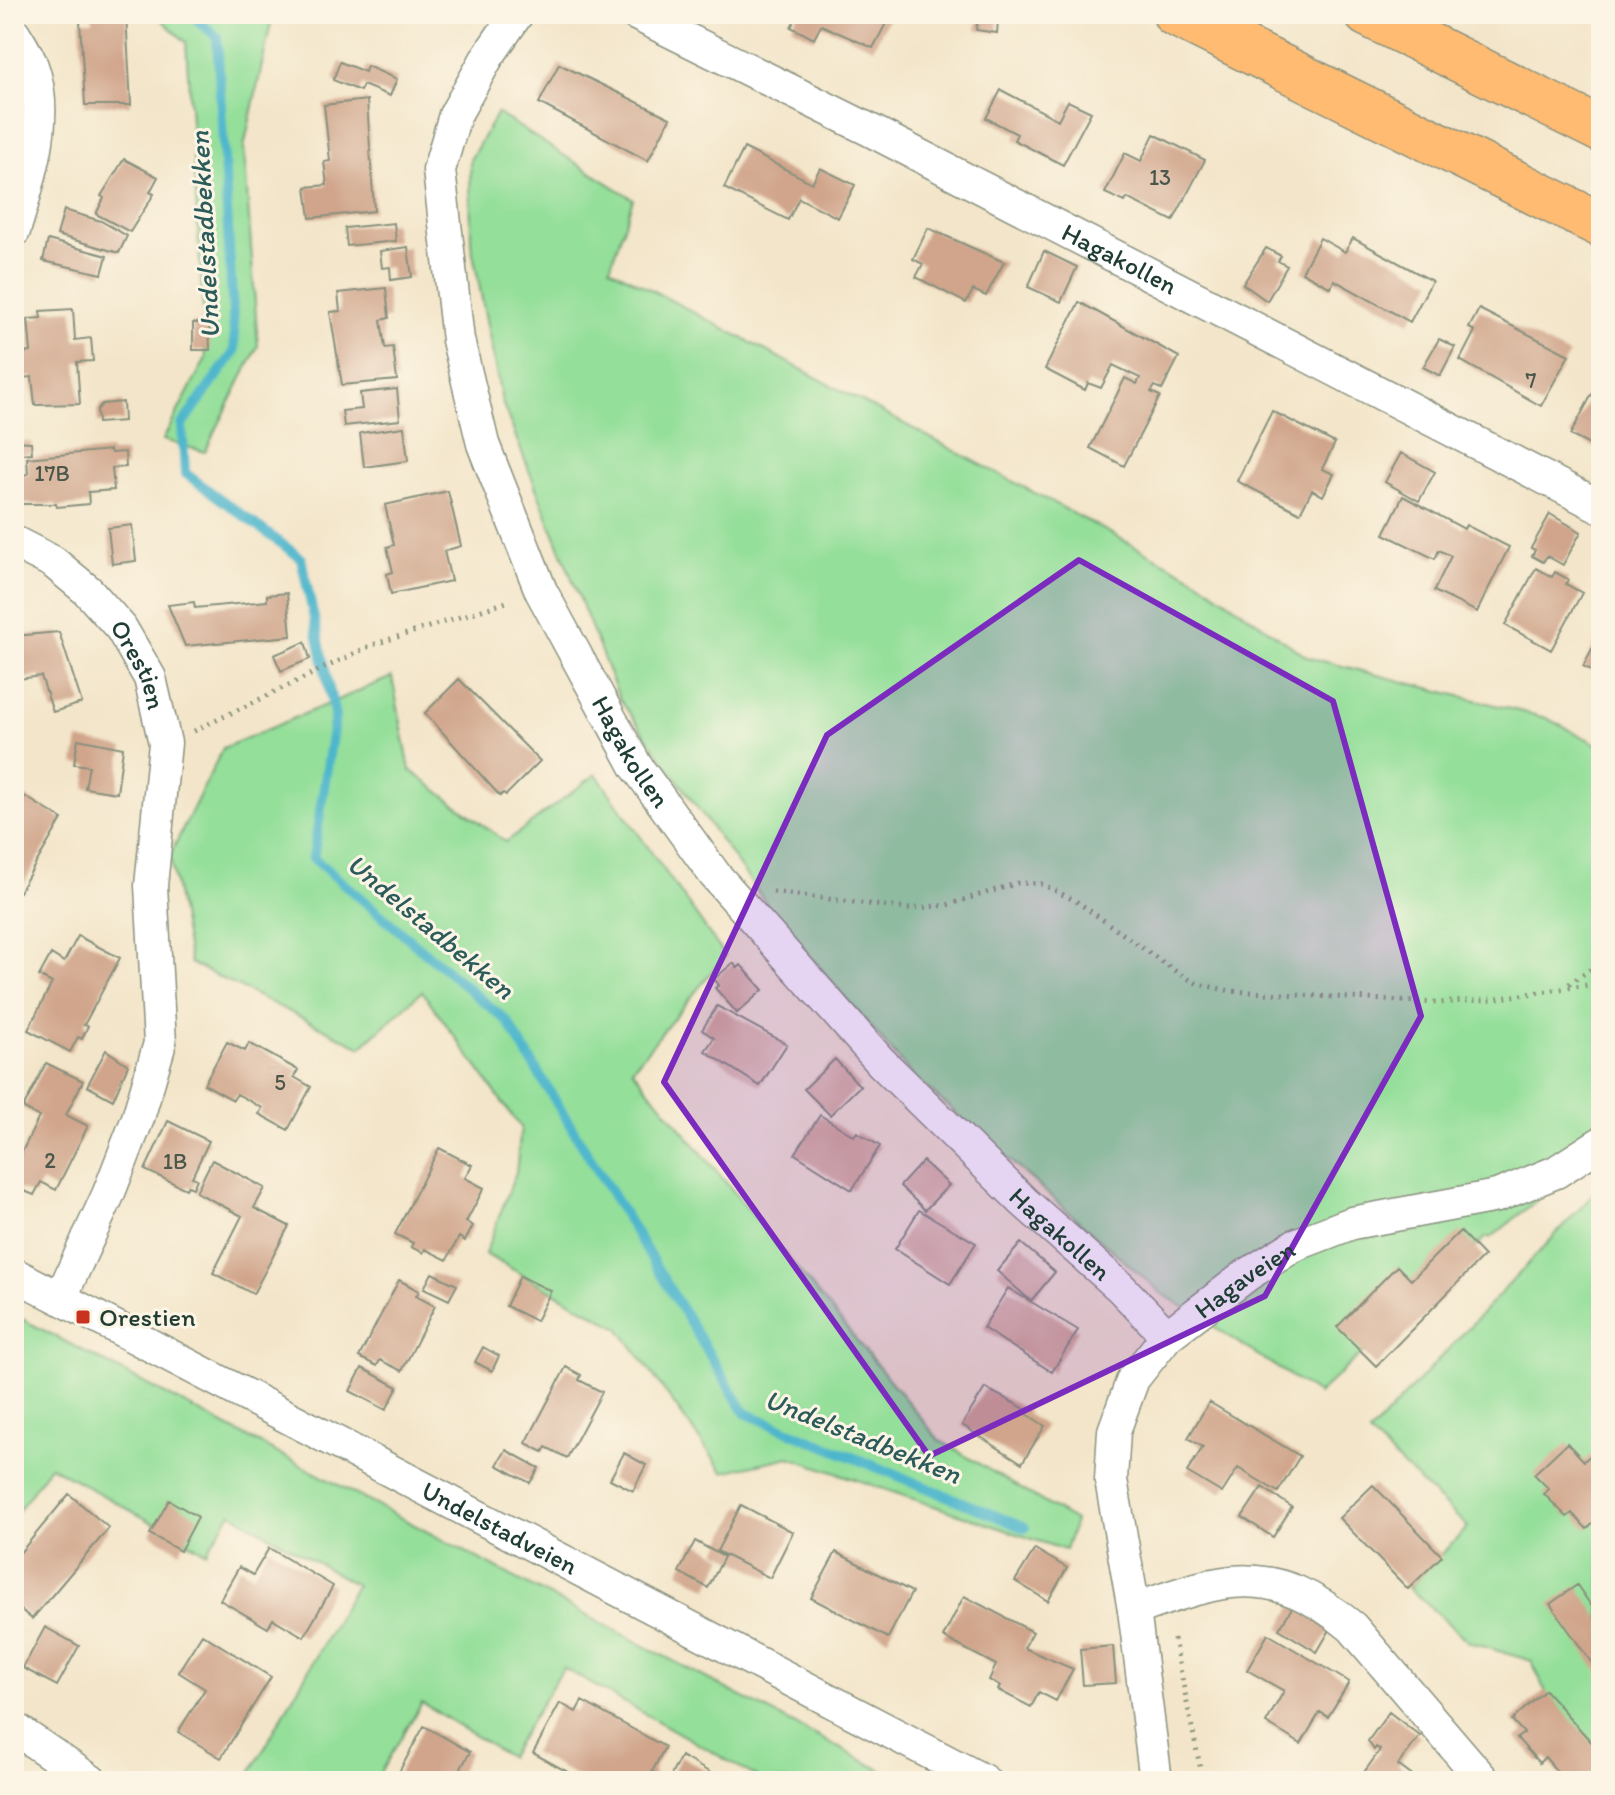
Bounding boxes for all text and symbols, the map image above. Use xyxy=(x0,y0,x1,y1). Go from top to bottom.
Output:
water label: Undelstadbekken xyxy=(182,130,226,340)
house number: 13 xyxy=(1149,164,1171,191)
street label: Hagakollen xyxy=(1057,216,1183,302)
house number: 7 xyxy=(1526,367,1537,394)
house number: 17B xyxy=(34,460,70,487)
street label: Orestien xyxy=(104,614,173,713)
street label: Hagakollen xyxy=(585,690,677,814)
water label: Undelstadbekken xyxy=(340,846,522,1006)
house number: 5 xyxy=(274,1069,286,1096)
house number: 2 xyxy=(44,1147,56,1174)
house number: 1B xyxy=(163,1148,187,1175)
street label: Hagakollen xyxy=(1002,1180,1118,1287)
street label: Hagaveien xyxy=(1188,1233,1301,1326)
place label: Orestien xyxy=(99,1301,196,1333)
marker: Orestien xyxy=(74,1308,92,1326)
water label: Undelstadbekken xyxy=(760,1381,966,1491)
street label: Undelstadveien xyxy=(416,1474,583,1582)

